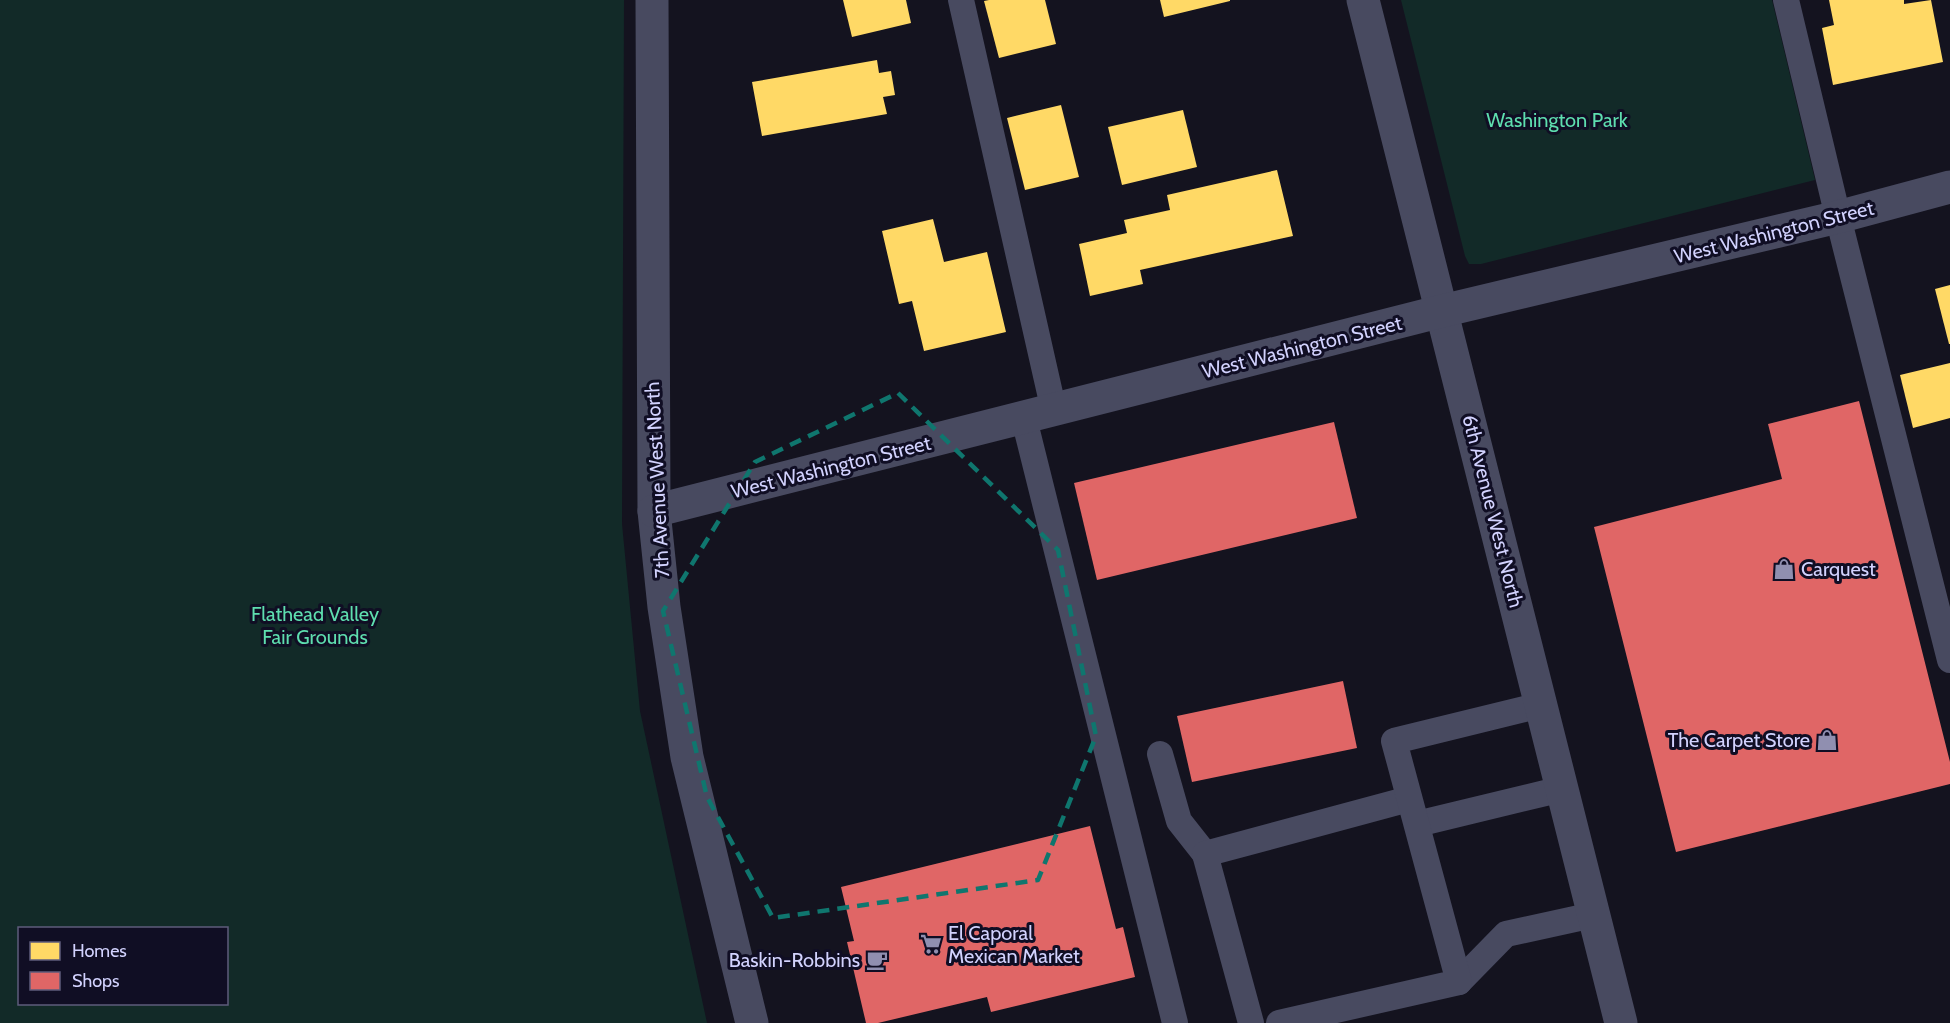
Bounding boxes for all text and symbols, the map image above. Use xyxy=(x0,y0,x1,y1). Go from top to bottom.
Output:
park label: Washington Park xyxy=(1486,108,1628,132)
street label: West Washington Street xyxy=(1672,196,1877,268)
street label: West Washington Street xyxy=(1200,311,1405,383)
street label: 7th Avenue West North xyxy=(640,381,674,579)
street label: 6th Avenue West North xyxy=(1457,412,1529,610)
street label: West Washington Street xyxy=(729,431,934,503)
shop icon: Carquest xyxy=(1772,557,1796,581)
place label: Carquest xyxy=(1801,557,1876,581)
park label: Flathead Valley Fair Grounds xyxy=(251,602,379,649)
place label: The Carpet Store xyxy=(1668,728,1810,752)
shop icon: The Carpet Store xyxy=(1815,728,1839,752)
place label: El Caporal Mexican Market xyxy=(948,921,1080,968)
legend xyxy=(18,927,228,1005)
supermarket icon: El Caporal Mexican Market xyxy=(919,932,943,956)
text: Homes xyxy=(72,940,127,962)
place label: Baskin-Robbins xyxy=(729,948,860,972)
cafe icon: Baskin-Robbins xyxy=(865,948,889,972)
text: Shops xyxy=(72,970,120,992)

